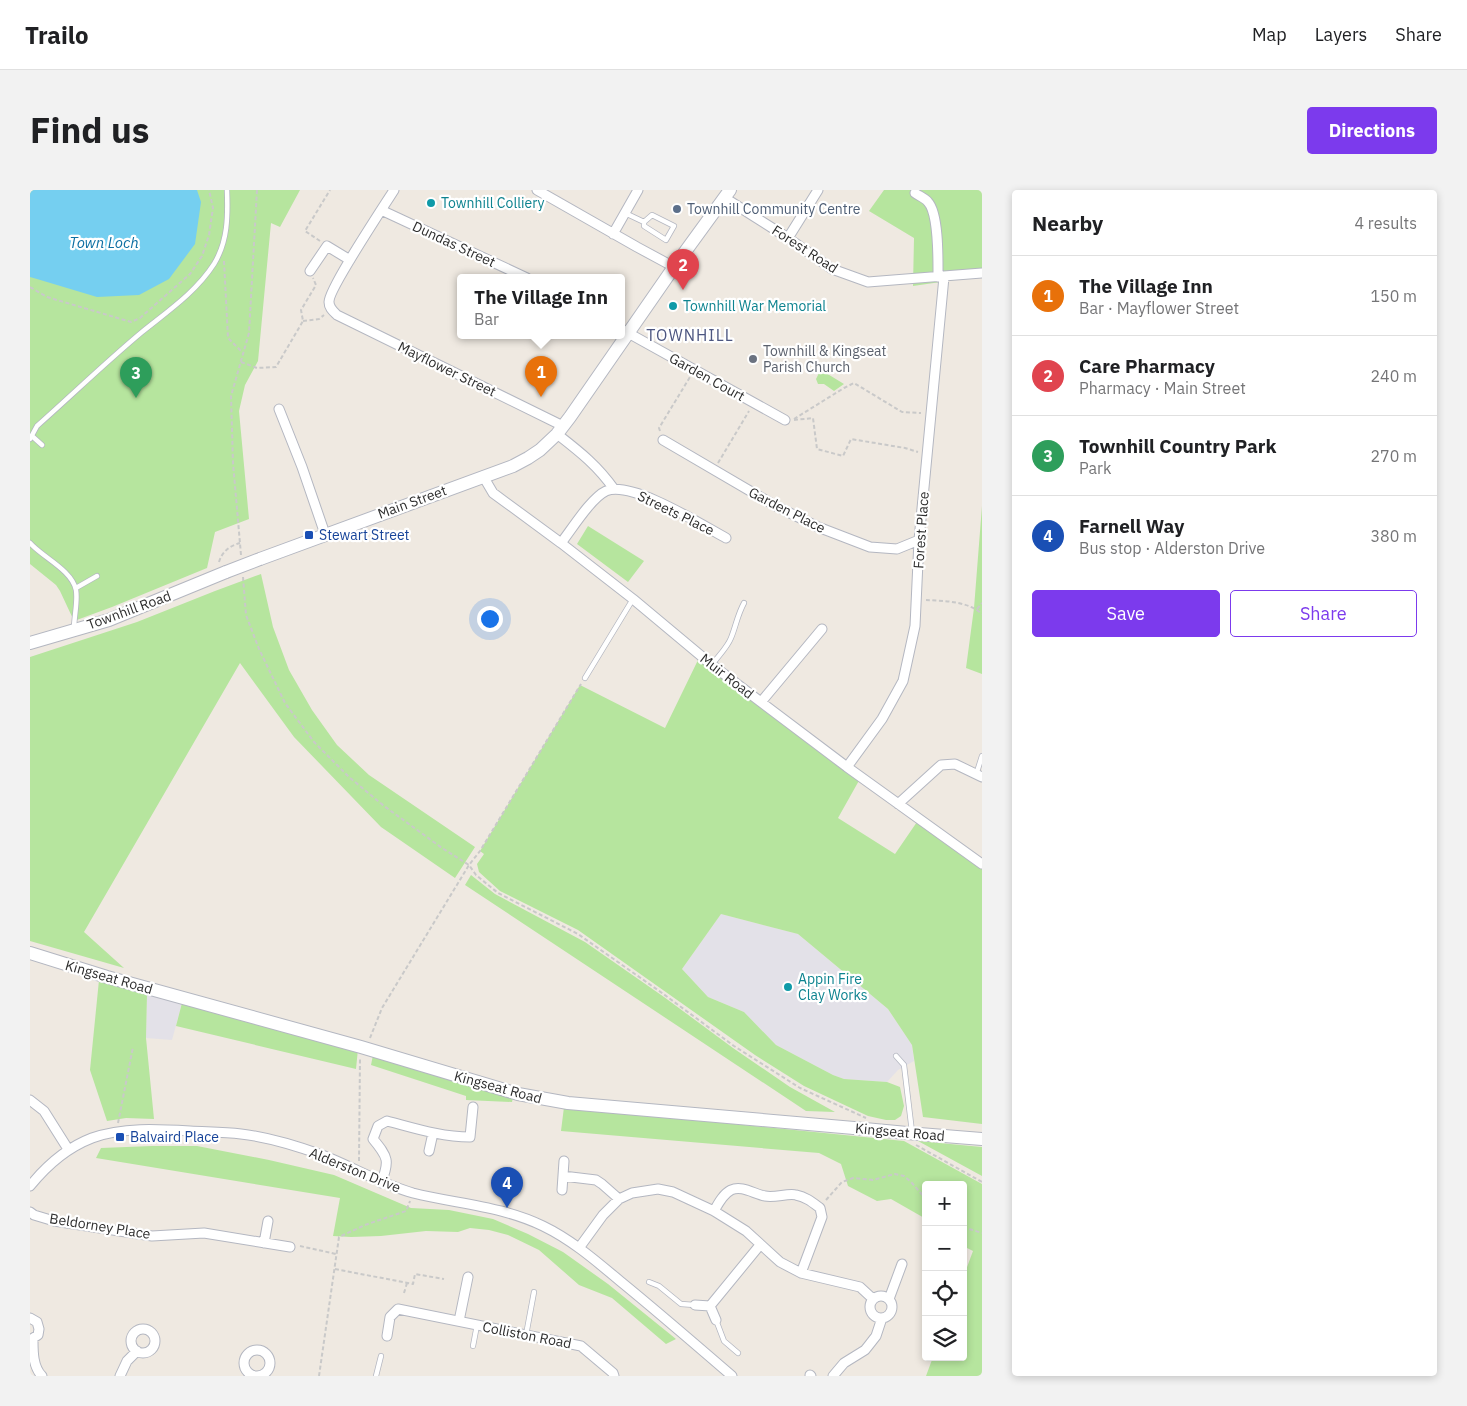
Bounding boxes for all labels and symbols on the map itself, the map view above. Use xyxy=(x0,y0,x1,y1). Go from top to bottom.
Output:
place label: Townhill Colliery xyxy=(441,194,544,212)
marker: Townhill Colliery xyxy=(425,197,437,209)
place label: Townhill Community Centre xyxy=(687,200,861,218)
marker: Townhill Community Centre xyxy=(671,203,683,215)
street label: Dundas Street xyxy=(410,217,498,271)
street label: Forest Road xyxy=(769,221,841,277)
water label: Town Loch xyxy=(69,233,139,252)
pin: 2 xyxy=(667,249,699,290)
place label: Townhill War Memorial xyxy=(683,297,826,315)
marker: Townhill War Memorial xyxy=(667,300,679,312)
district label: TOWNHILL xyxy=(646,325,734,345)
street label: Mayflower Street xyxy=(395,337,499,401)
place label: Townhill & Kingseat Parish Church xyxy=(763,342,887,376)
street label: Garden Court xyxy=(666,349,748,405)
marker: Townhill & Kingseat Parish Church xyxy=(747,353,759,365)
pin: 1 xyxy=(525,356,557,397)
pin: 3 xyxy=(120,357,152,398)
street label: Main Street xyxy=(375,481,449,523)
street label: Garden Place xyxy=(746,483,829,537)
street label: Streets Place xyxy=(635,487,717,539)
street label: Forest Place xyxy=(909,490,933,569)
place label: Stewart Street xyxy=(319,526,410,544)
marker: Stewart Street xyxy=(303,529,315,541)
street label: Townhill Road xyxy=(85,586,173,634)
your location xyxy=(477,606,503,632)
street label: Muir Road xyxy=(696,649,758,703)
street label: Kingseat Road xyxy=(63,956,155,998)
place label: Appin Fire Clay Works xyxy=(798,970,868,1004)
marker: Appin Fire Clay Works xyxy=(782,981,794,993)
street label: Kingseat Road xyxy=(452,1067,544,1107)
street label: Kingseat Road xyxy=(854,1119,946,1145)
place label: Balvaird Place xyxy=(130,1128,219,1146)
marker: Balvaird Place xyxy=(114,1131,126,1143)
street label: Alderston Drive xyxy=(307,1144,404,1197)
pin: 4 xyxy=(491,1167,523,1208)
street label: Beldorney Place xyxy=(48,1209,152,1243)
street label: Colliston Road xyxy=(481,1318,573,1352)

